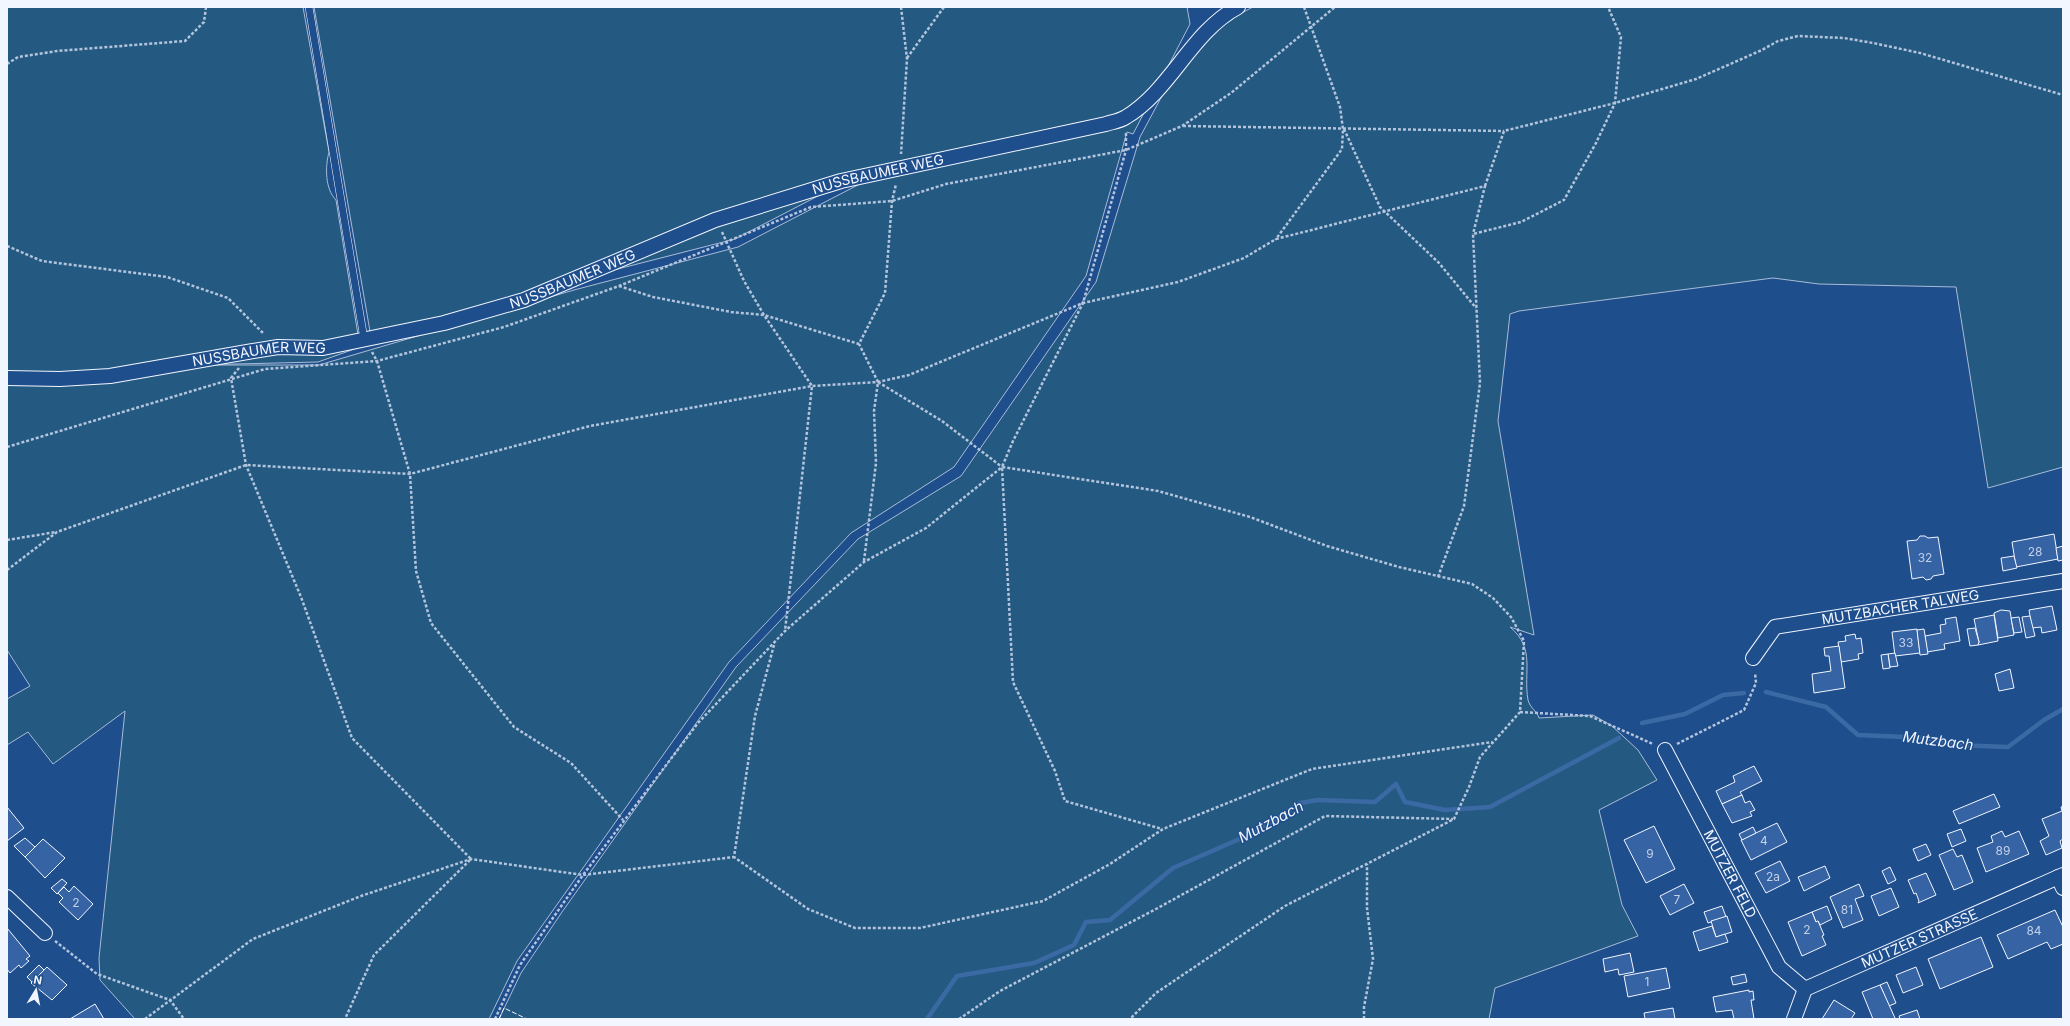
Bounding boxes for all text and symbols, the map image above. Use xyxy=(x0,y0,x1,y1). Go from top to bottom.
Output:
street label: NUSSBAUMER WEG xyxy=(810,150,945,197)
street label: NUSSBAUMER WEG xyxy=(507,245,638,312)
street label: NUSSBAUMER WEG xyxy=(191,338,326,369)
house number: 28 xyxy=(2028,544,2042,559)
house number: 32 xyxy=(1918,550,1932,565)
street label: MUTZBACHER TALWEG xyxy=(1820,586,1980,627)
house number: 33 xyxy=(1899,635,1913,650)
water label: Mutzbach xyxy=(1901,727,1975,754)
water label: Mutzbach xyxy=(1235,796,1307,847)
street label: MUTZER FELD xyxy=(1700,827,1761,921)
house number: 4 xyxy=(1760,833,1768,848)
house number: 89 xyxy=(1996,843,2010,858)
house number: 9 xyxy=(1646,846,1654,861)
house number: 2a xyxy=(1766,869,1780,884)
house number: 7 xyxy=(1674,892,1681,907)
house number: 2 xyxy=(72,895,80,910)
house number: 81 xyxy=(1841,902,1853,917)
street label: MUTZER STRASSE xyxy=(1858,905,1980,971)
house number: 2 xyxy=(1803,922,1811,937)
house number: 84 xyxy=(2026,923,2042,938)
north arrow xyxy=(16,970,56,1010)
text: N xyxy=(32,973,43,988)
house number: 1 xyxy=(1645,974,1649,989)

